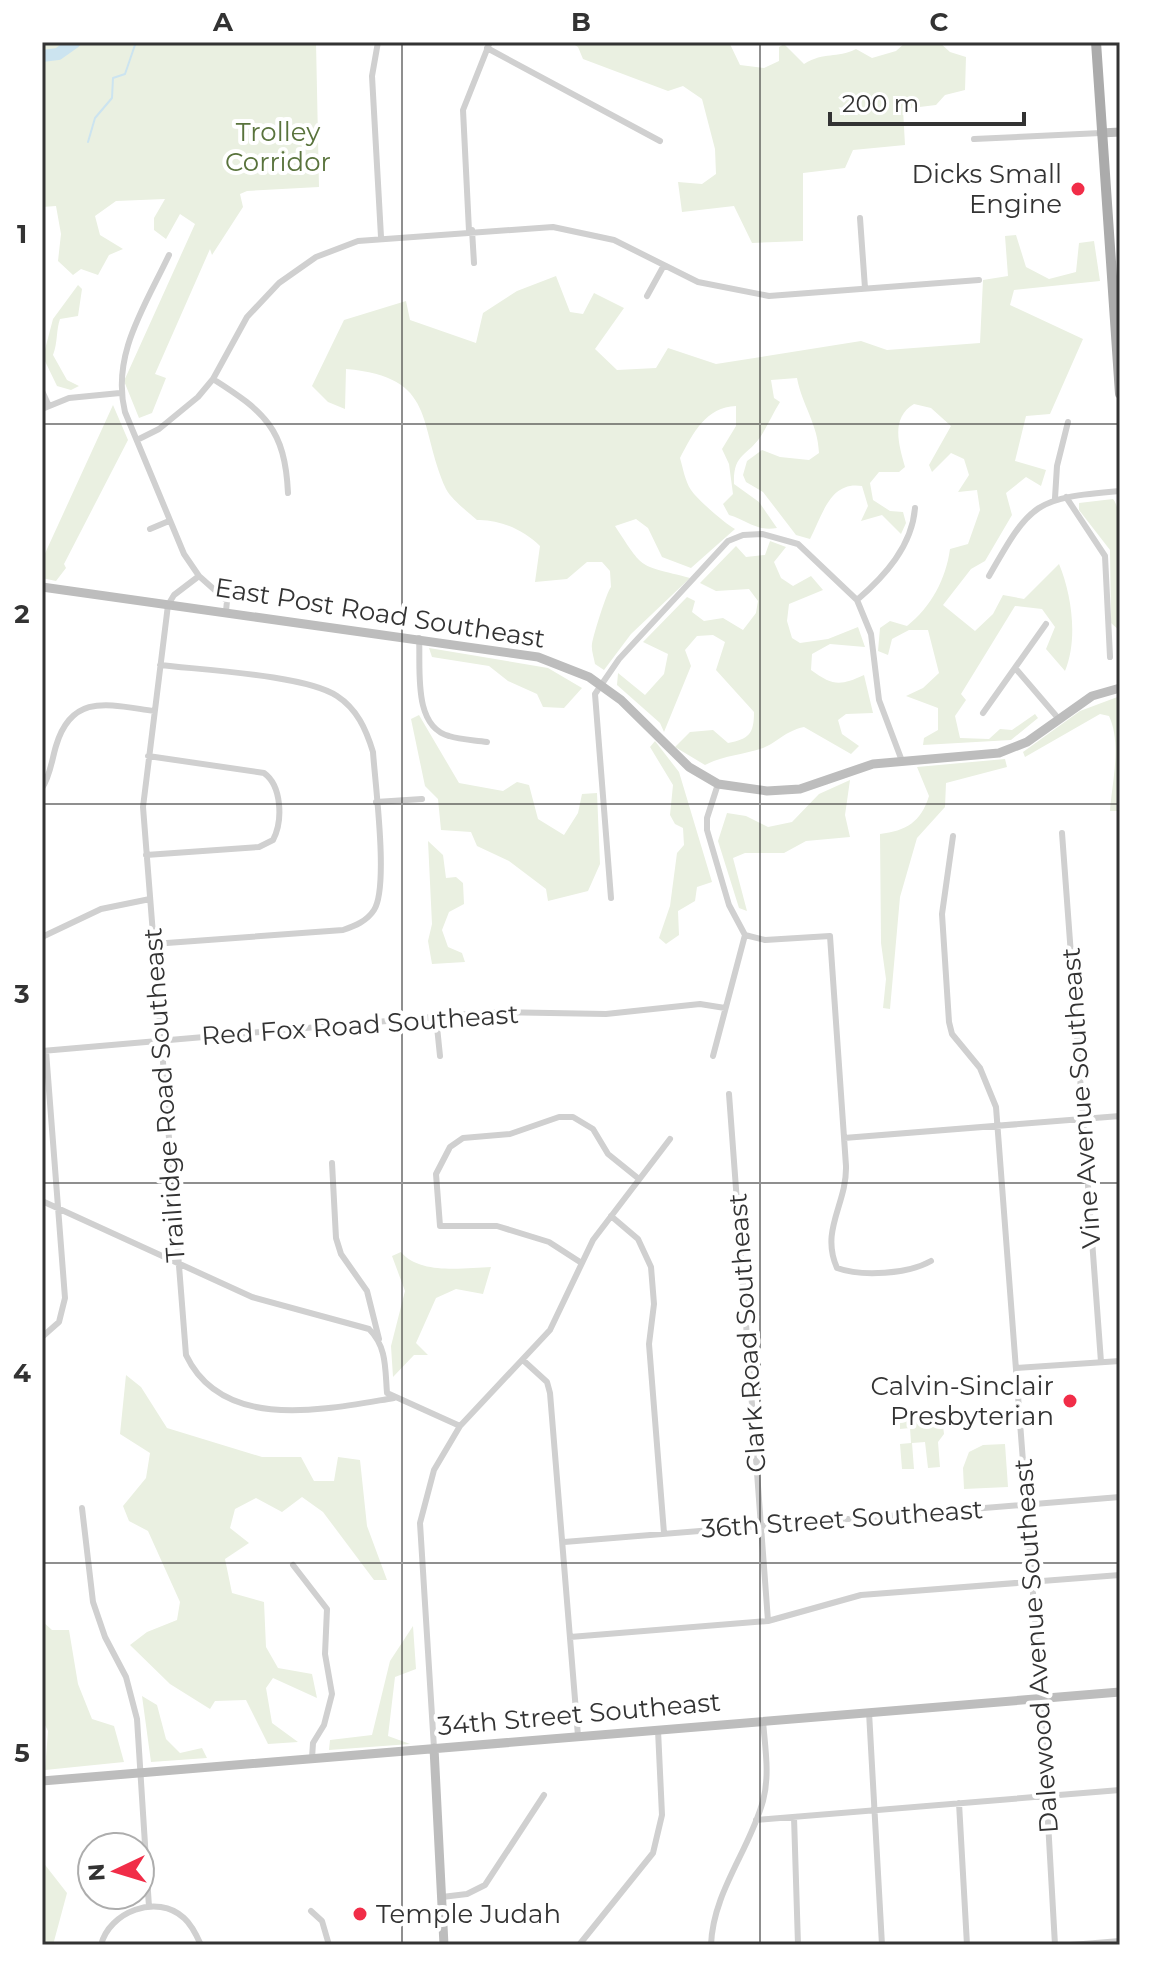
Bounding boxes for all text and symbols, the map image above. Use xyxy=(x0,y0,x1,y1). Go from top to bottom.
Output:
text: A xyxy=(212,6,234,38)
text: B xyxy=(571,6,591,38)
text: C xyxy=(930,6,949,38)
scale bar xyxy=(830,76,1024,126)
text: 200 m xyxy=(842,89,919,118)
park label: Trolley Corridor xyxy=(225,116,331,178)
place label: Dicks Small Engine xyxy=(912,158,1062,220)
marker: Dicks Small Engine xyxy=(1069,180,1087,198)
text: 1 xyxy=(17,218,27,250)
street label: East Post Road Southeast xyxy=(213,571,547,655)
text: 2 xyxy=(14,598,30,630)
street label: Trailridge Road Southeast xyxy=(136,927,192,1263)
street label: Vine Avenue Southeast xyxy=(1055,946,1107,1250)
text: 3 xyxy=(13,978,30,1010)
street label: Red Fox Road Southeast xyxy=(200,998,520,1052)
street label: Clark Road Southeast xyxy=(721,1192,773,1474)
text: 4 xyxy=(13,1357,31,1389)
place label: Calvin-Sinclair Presbyterian xyxy=(871,1370,1054,1432)
marker: Calvin-Sinclair Presbyterian xyxy=(1061,1392,1079,1410)
street label: Dalewood Avenue Southeast xyxy=(1007,1458,1065,1834)
street label: 36th Street Southeast xyxy=(700,1493,984,1545)
street label: 34th Street Southeast xyxy=(436,1686,722,1742)
text: 5 xyxy=(14,1737,30,1769)
north arrow xyxy=(76,1831,156,1911)
text: N xyxy=(82,1863,111,1882)
place label: Temple Judah xyxy=(376,1898,561,1930)
marker: Temple Judah xyxy=(351,1905,369,1923)

